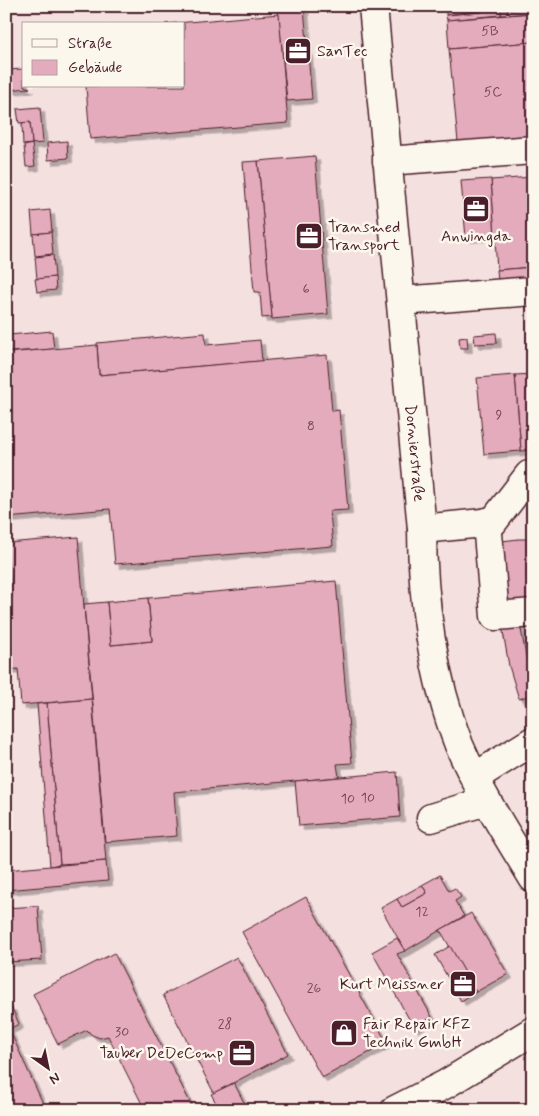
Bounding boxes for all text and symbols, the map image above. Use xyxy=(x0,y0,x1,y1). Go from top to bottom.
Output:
legend xyxy=(22,22,185,88)
house number: 5B xyxy=(481,22,499,40)
text: Straße xyxy=(68,34,112,54)
office icon: SanTec xyxy=(283,36,313,66)
place label: SanTec xyxy=(317,41,368,62)
text: Gebäude xyxy=(68,58,122,78)
house number: 5C xyxy=(484,83,502,101)
office icon: Anwingda xyxy=(461,194,491,224)
place label: Transmed Transport xyxy=(328,217,401,256)
office icon: Transmed Transport xyxy=(294,221,324,251)
place label: Anwingda xyxy=(441,226,511,247)
house number: 6 xyxy=(302,280,310,298)
street label: Dornierstraße xyxy=(400,404,430,503)
house number: 9 xyxy=(496,406,503,424)
house number: 8 xyxy=(307,417,315,435)
house number: 10 xyxy=(361,789,375,807)
house number: 10 xyxy=(341,790,355,808)
house number: 12 xyxy=(415,903,429,921)
office icon: Kurt Meissner xyxy=(448,969,478,999)
place label: Kurt Meissner xyxy=(340,974,444,995)
house number: 26 xyxy=(307,979,322,997)
place label: Fair Repair KFZ Technik GmbH xyxy=(363,1014,470,1053)
house number: 28 xyxy=(218,1015,232,1033)
shop icon: Fair Repair KFZ Technik GmbH xyxy=(329,1018,359,1048)
house number: 30 xyxy=(115,1023,129,1041)
office icon: Tauber DeDeComp xyxy=(227,1038,257,1068)
place label: Tauber DeDeComp xyxy=(99,1043,223,1064)
north arrow xyxy=(22,1044,72,1094)
text: N xyxy=(46,1068,63,1088)

